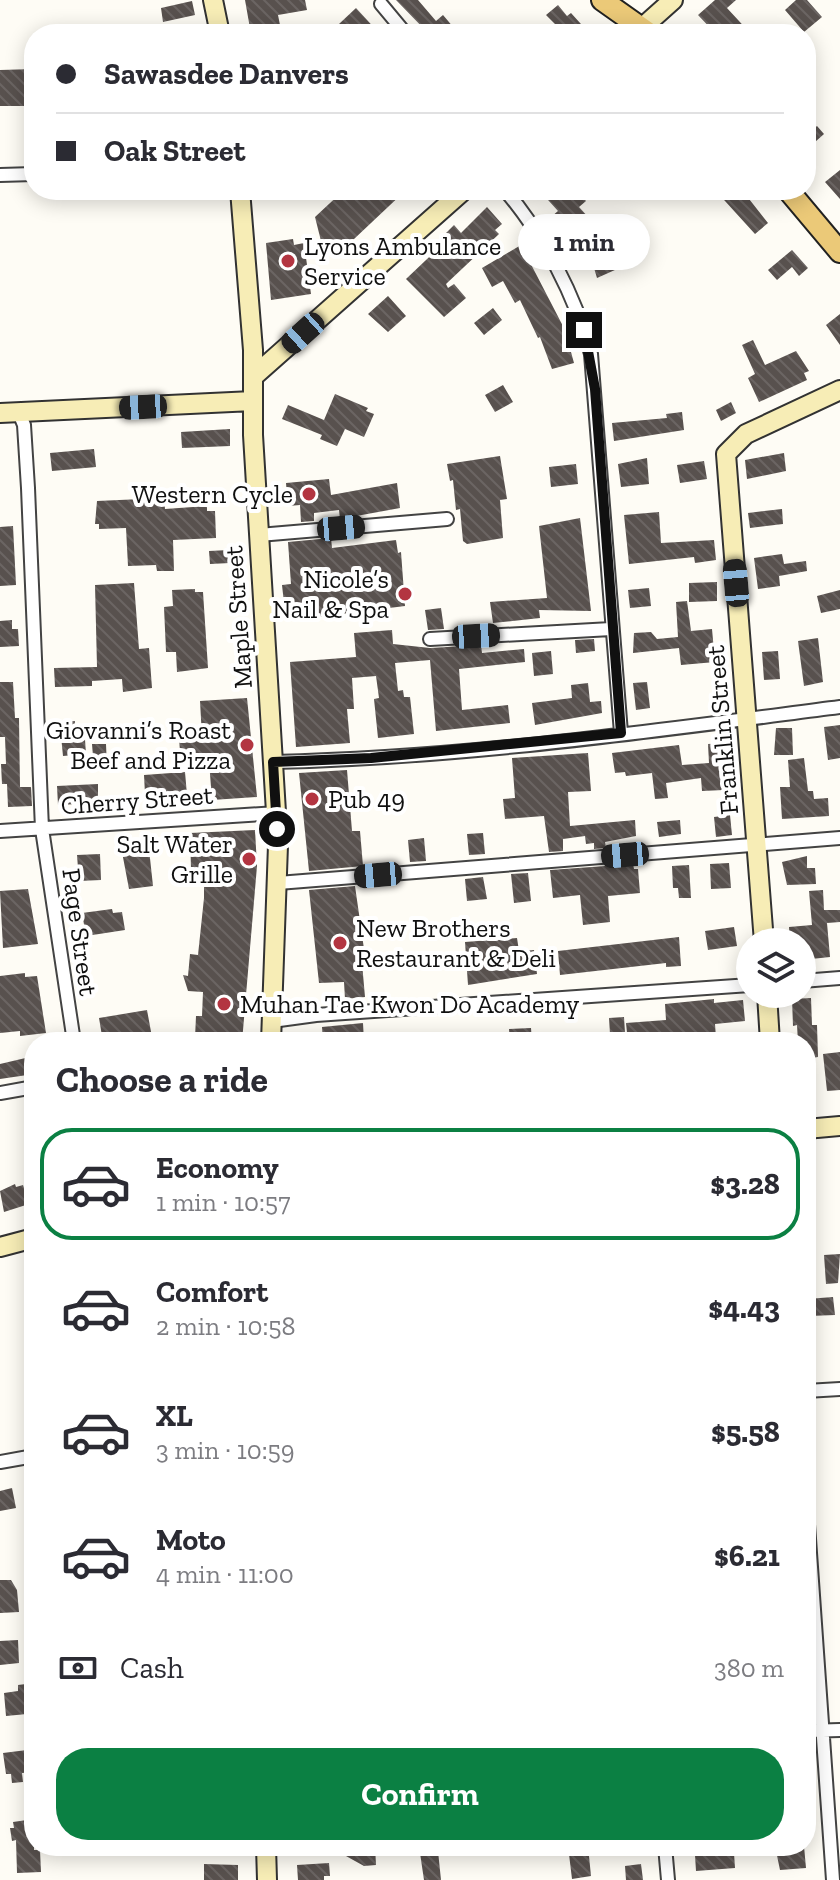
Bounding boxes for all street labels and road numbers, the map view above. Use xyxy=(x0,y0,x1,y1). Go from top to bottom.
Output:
street label: Maple Street xyxy=(217,544,259,689)
street label: Franklin Street xyxy=(699,644,745,816)
street label: Cherry Street xyxy=(60,779,215,821)
street label: Page Street xyxy=(55,866,105,998)

